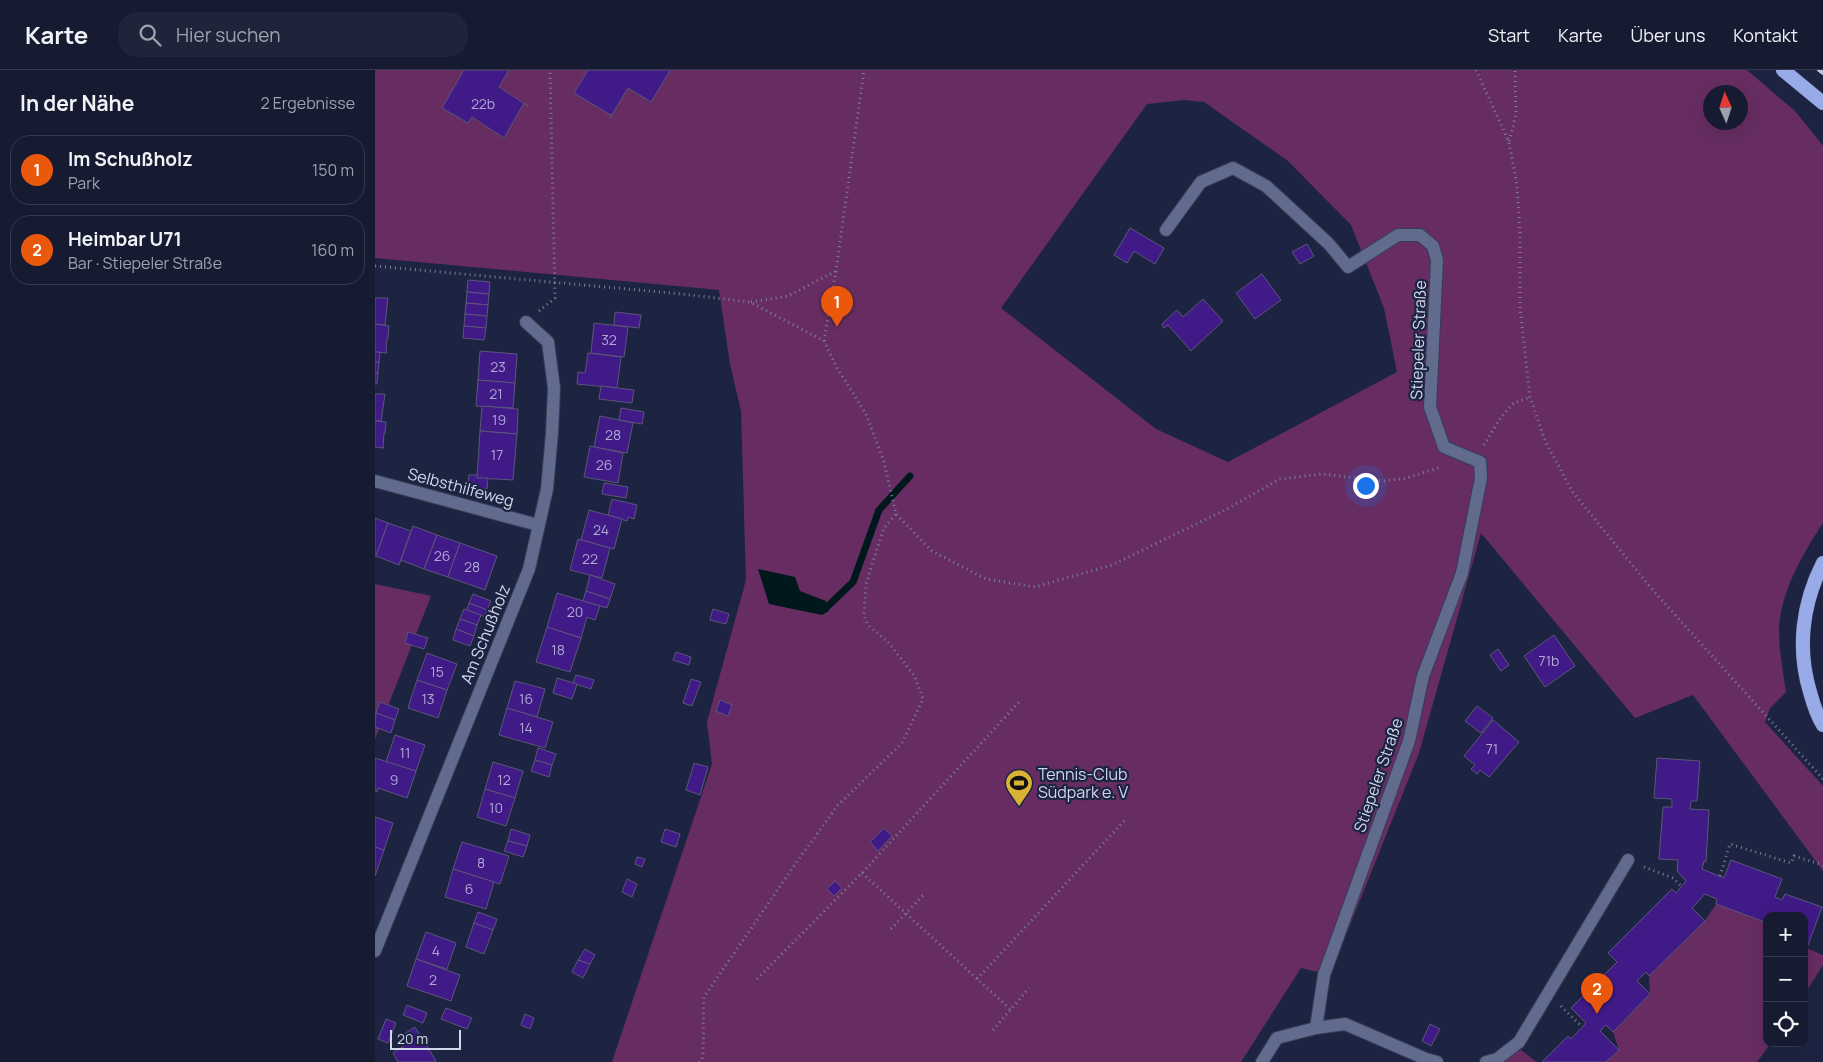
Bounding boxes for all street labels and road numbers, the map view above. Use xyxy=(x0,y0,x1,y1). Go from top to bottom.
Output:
street label: Stiepeler Straße xyxy=(1405,280,1431,400)
street label: Selbsthilfeweg xyxy=(405,462,517,512)
street label: Am Schußholz xyxy=(455,581,515,687)
street label: Stiepeler Straße xyxy=(1348,715,1408,835)

